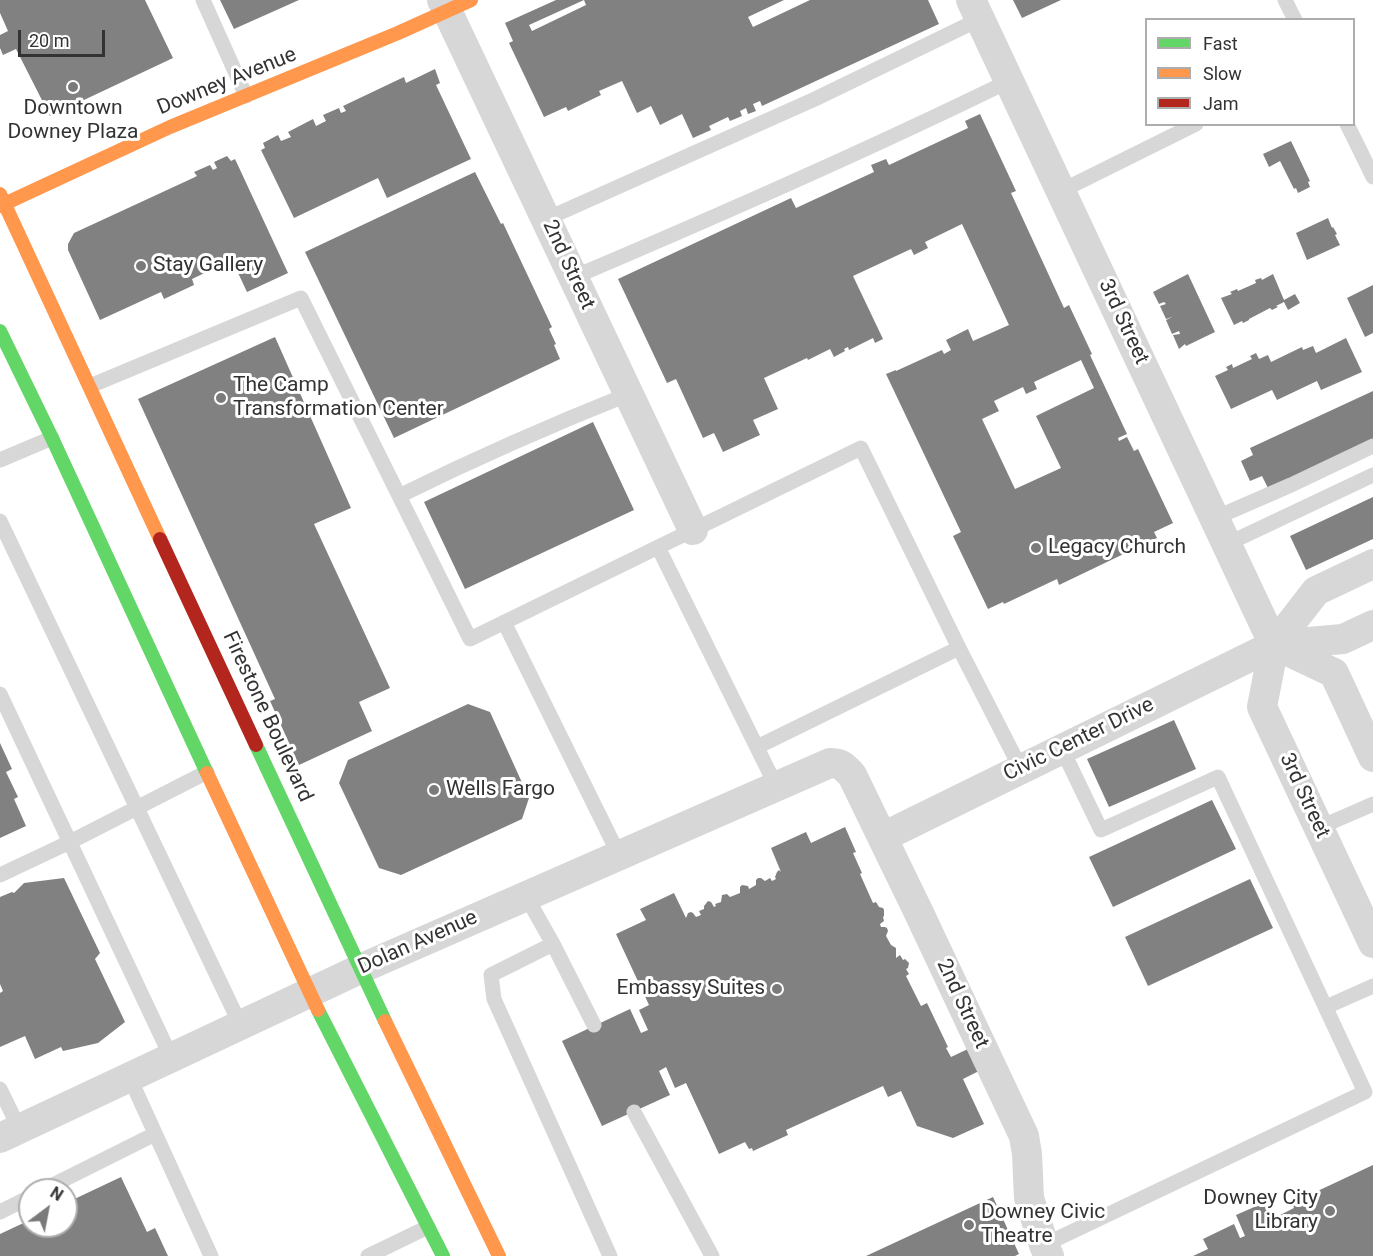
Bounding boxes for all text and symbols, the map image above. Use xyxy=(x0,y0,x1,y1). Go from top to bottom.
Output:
scale bar xyxy=(21,18,108,56)
legend xyxy=(1145,18,1355,126)
text: 20 m xyxy=(29,30,69,51)
text: Fast xyxy=(1203,33,1238,54)
street label: Downey Avenue xyxy=(154,43,300,121)
text: Slow xyxy=(1203,63,1242,84)
marker: Downtown Downey Plaza xyxy=(66,80,80,94)
text: Jam xyxy=(1203,93,1239,114)
place label: Downtown Downey Plaza xyxy=(8,96,138,146)
street label: 2nd Street xyxy=(536,216,600,314)
place label: Stay Gallery xyxy=(153,253,263,279)
marker: Stay Gallery xyxy=(134,259,148,273)
street label: 3rd Street xyxy=(1092,275,1154,369)
place label: The Camp Transformation Center xyxy=(233,373,444,423)
marker: The Camp Transformation Center xyxy=(214,391,228,405)
place label: Legacy Church xyxy=(1048,535,1186,561)
marker: Legacy Church xyxy=(1029,541,1043,555)
street label: Firestone Boulevard xyxy=(216,628,318,806)
street label: Civic Center Drive xyxy=(1000,693,1158,787)
street label: 3rd Street xyxy=(1273,749,1335,843)
place label: Wells Fargo xyxy=(446,777,555,803)
marker: Wells Fargo xyxy=(427,783,441,797)
street label: Dolan Avenue xyxy=(355,906,481,980)
street label: 2nd Street xyxy=(930,955,994,1053)
place label: Embassy Suites xyxy=(617,976,765,1002)
marker: Embassy Suites xyxy=(770,982,784,996)
north arrow xyxy=(18,1178,78,1238)
text: N xyxy=(47,1183,67,1205)
place label: Downey City Library xyxy=(1203,1186,1318,1236)
place label: Downey Civic Theatre xyxy=(981,1200,1105,1250)
marker: Downey City Library xyxy=(1323,1204,1337,1218)
marker: Downey Civic Theatre xyxy=(962,1218,976,1232)

